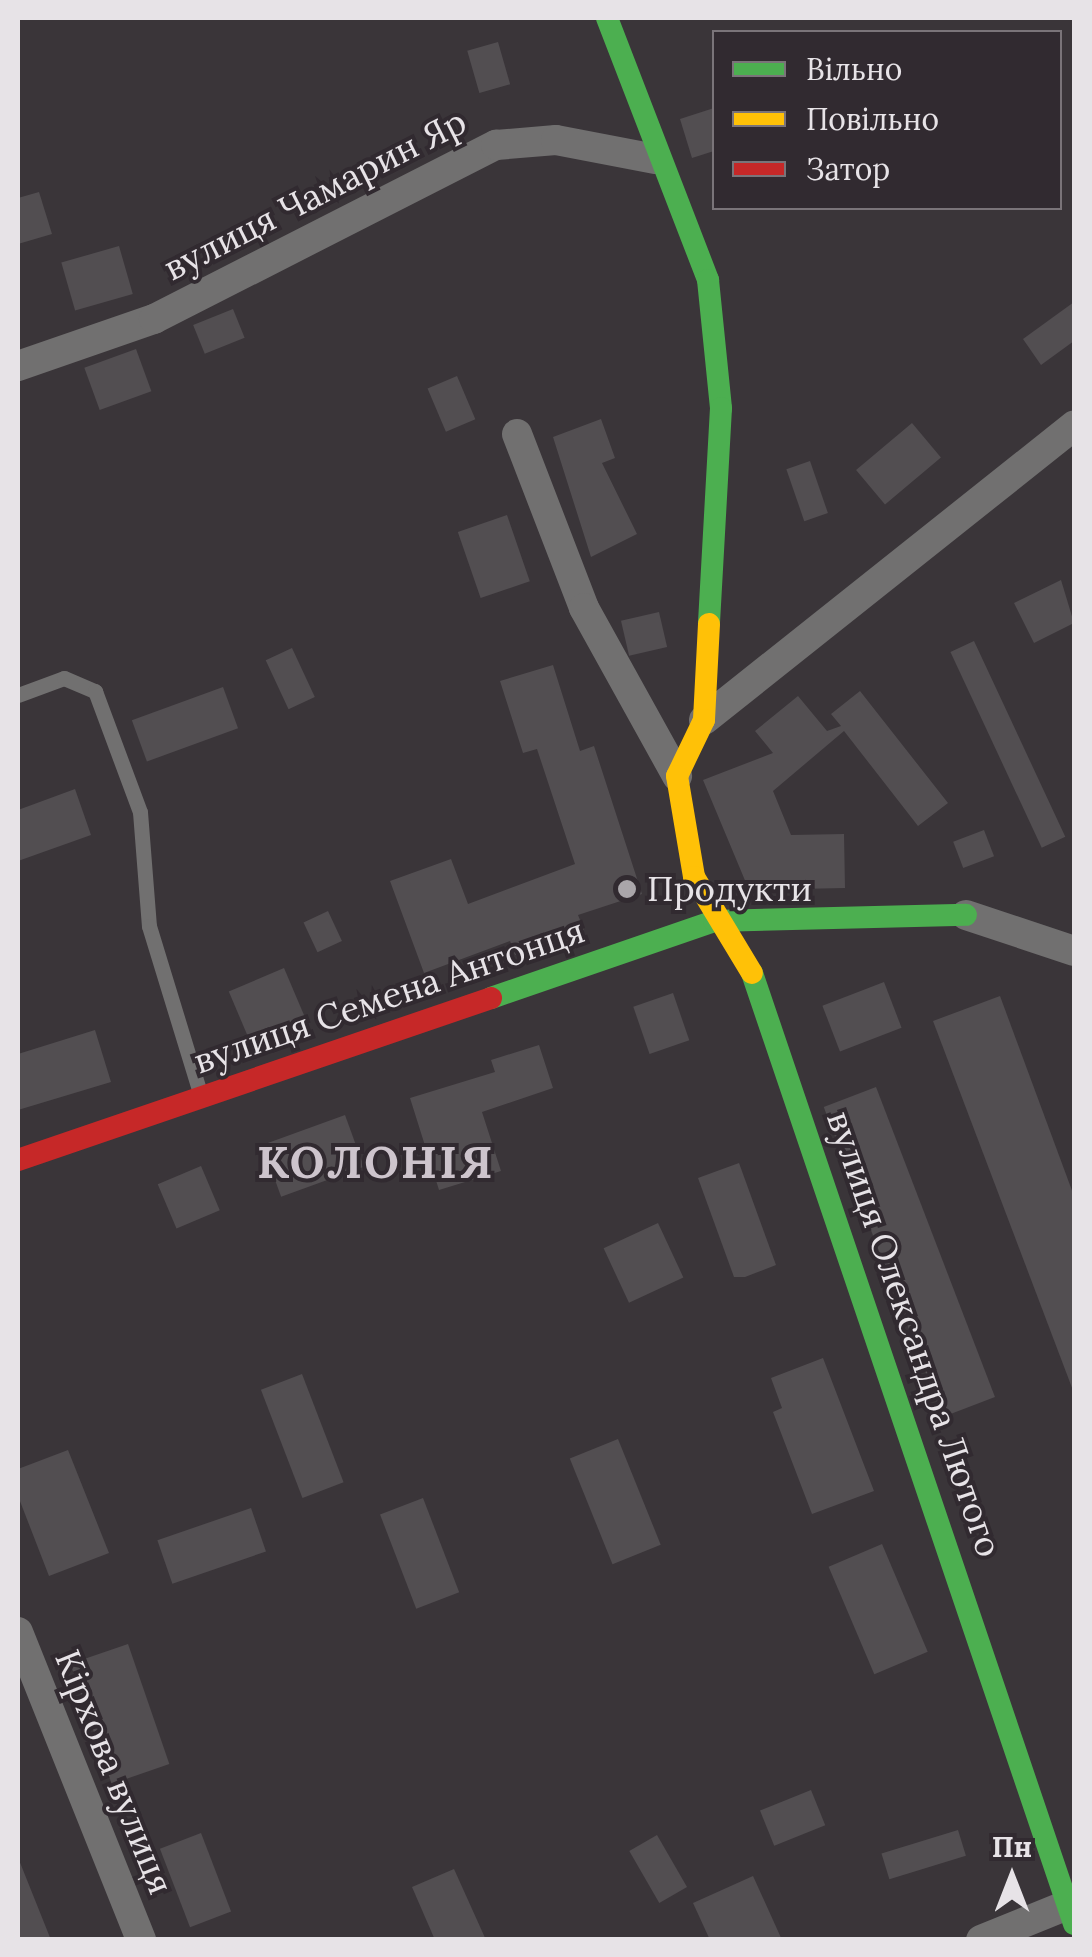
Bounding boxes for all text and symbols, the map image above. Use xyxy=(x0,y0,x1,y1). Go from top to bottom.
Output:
legend xyxy=(712,30,1062,210)
text: Вільно xyxy=(806,50,902,88)
text: Повільно xyxy=(806,100,939,138)
street label: вулиця Чамарин Яр xyxy=(157,101,473,289)
text: Затор xyxy=(806,150,890,188)
place label: Продукти xyxy=(647,868,812,910)
marker: Продукти xyxy=(616,878,638,900)
street label: вулиця Семена Антонця xyxy=(188,909,590,1083)
street label: вулиця Олександра Лютого xyxy=(818,1106,1010,1562)
district label: КОЛОНІЯ xyxy=(257,1135,495,1189)
street label: Кірхова вулиця xyxy=(46,1644,182,1900)
north arrow xyxy=(962,1827,1062,1927)
text: Пн xyxy=(992,1829,1032,1865)

